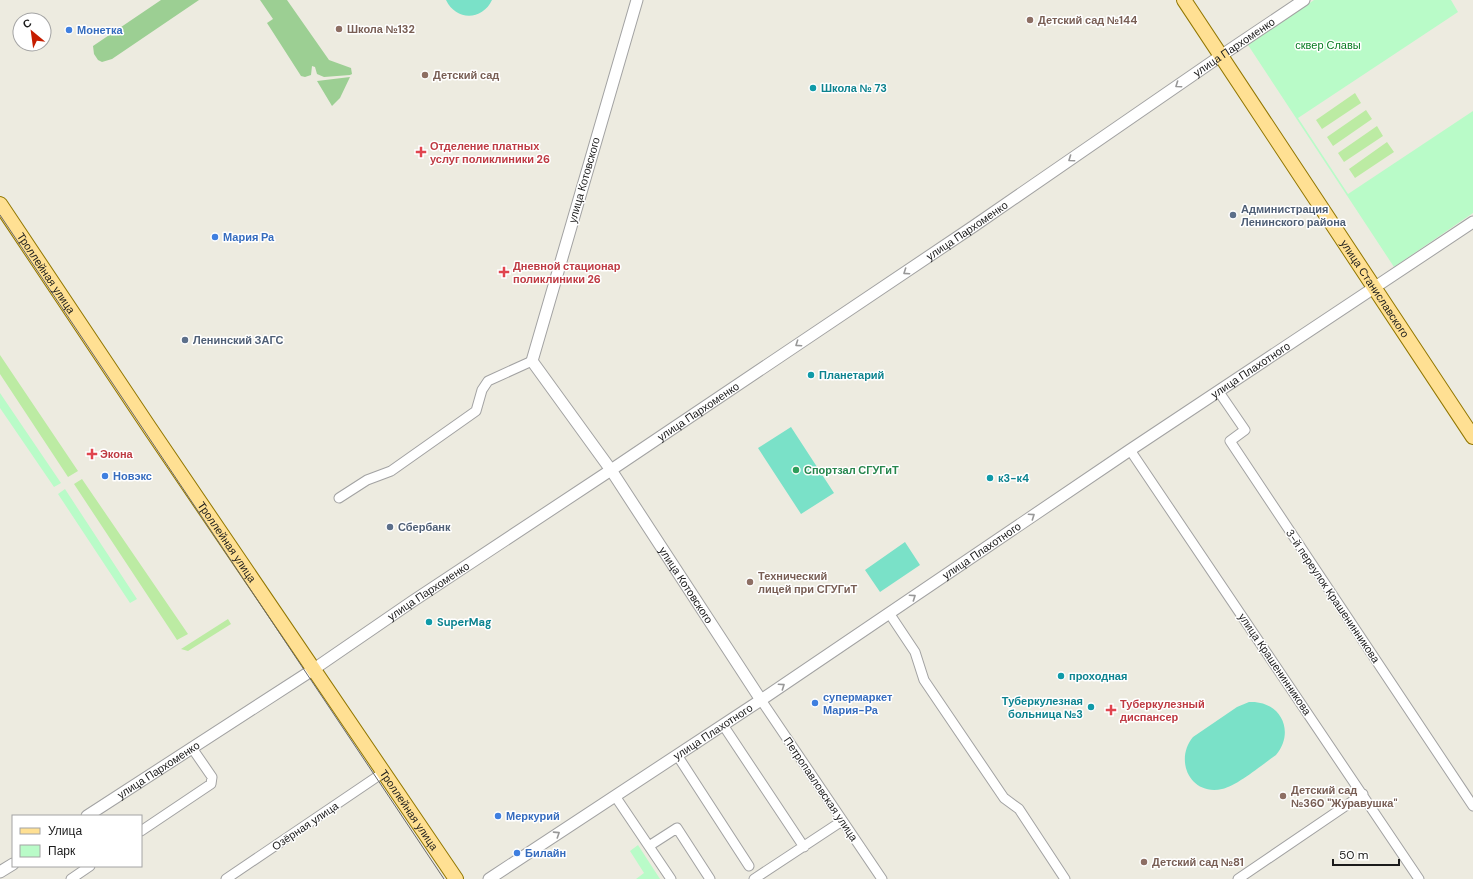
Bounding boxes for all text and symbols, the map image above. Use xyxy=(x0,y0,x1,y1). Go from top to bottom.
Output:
north arrow xyxy=(12,12,52,52)
place label: Детский сад №144 xyxy=(1038,13,1137,27)
text: С xyxy=(20,15,34,31)
marker: Детский сад №144 xyxy=(1025,15,1035,25)
street label: улица Пархоменко xyxy=(1191,15,1278,80)
place label: Школа №132 xyxy=(347,22,415,36)
place label: Монетка xyxy=(77,23,123,37)
marker: Школа №132 xyxy=(334,24,344,34)
marker: Монетка xyxy=(64,25,74,35)
park label: сквер Славы xyxy=(1295,38,1361,52)
place label: Детский сад xyxy=(433,68,499,82)
marker: Детский сад xyxy=(420,70,430,80)
one-way arrow xyxy=(1175,80,1182,88)
place label: Школа № 73 xyxy=(821,81,887,95)
marker: Школа № 73 xyxy=(808,83,818,93)
street label: улица Котовского xyxy=(565,135,603,225)
place label: Отделение платных услуг поликлиники 26 xyxy=(430,139,550,166)
marker: Отделение платных услуг поликлиники 26 xyxy=(415,146,427,158)
one-way arrow xyxy=(1069,154,1076,161)
street label: улица Пархоменко xyxy=(924,198,1010,263)
place label: Администрация Ленинского района xyxy=(1241,202,1347,229)
marker: Администрация Ленинского района xyxy=(1228,210,1238,220)
street label: Троллейная улица xyxy=(14,230,79,317)
place label: Мария Ра xyxy=(223,230,275,244)
marker: Мария Ра xyxy=(210,232,220,242)
street label: улица Станиславского xyxy=(1337,237,1412,340)
place label: Дневной стационар поликлиники 26 xyxy=(513,259,621,286)
marker: Дневной стационар поликлиники 26 xyxy=(498,266,510,278)
one-way arrow xyxy=(903,267,910,275)
place label: Ленинский ЗАГС xyxy=(193,333,284,347)
marker: Ленинский ЗАГС xyxy=(180,335,190,345)
one-way arrow xyxy=(795,339,802,347)
street label: улица Плахотного xyxy=(1208,339,1293,401)
place label: Планетарий xyxy=(819,368,884,382)
marker: Планетарий xyxy=(806,370,816,380)
street label: улица Пархоменко xyxy=(655,379,742,444)
place label: Экона xyxy=(100,447,134,461)
marker: Экона xyxy=(87,449,97,459)
place label: Спортзал СГУГиТ xyxy=(804,463,899,477)
marker: Спортзал СГУГиТ xyxy=(791,465,801,475)
place label: Новэкс xyxy=(113,469,152,483)
marker: Новэкс xyxy=(100,471,110,481)
place label: к3-к4 xyxy=(998,471,1029,485)
marker: к3-к4 xyxy=(985,473,995,483)
street label: Троллейная улица xyxy=(195,499,260,586)
one-way arrow xyxy=(1028,514,1035,521)
street label: улица Плахотного xyxy=(939,519,1024,582)
place label: Сбербанк xyxy=(398,520,451,534)
marker: Сбербанк xyxy=(385,522,395,532)
street label: 3-й переулок Крашенинникова xyxy=(1283,526,1384,666)
street label: улица Котовского xyxy=(656,544,716,626)
street label: улица Пархоменко xyxy=(385,559,472,623)
place label: Технический лицей при СГУГиТ xyxy=(758,569,857,596)
marker: Технический лицей при СГУГиТ xyxy=(745,577,755,587)
one-way arrow xyxy=(909,594,916,602)
street label: улица Крашенинникова xyxy=(1236,610,1315,718)
place label: SuperMag xyxy=(437,615,492,629)
marker: SuperMag xyxy=(424,617,434,627)
place label: проходная xyxy=(1069,669,1127,683)
marker: проходная xyxy=(1056,671,1066,681)
one-way arrow xyxy=(778,683,785,691)
place label: супермаркет Мария-Ра xyxy=(823,690,893,717)
place label: Туберкулезная больница №3 xyxy=(1002,694,1083,721)
place label: Туберкулезный диспансер xyxy=(1120,697,1205,724)
marker: супермаркет Мария-Ра xyxy=(810,698,820,708)
street label: улица Плахотного xyxy=(671,701,755,763)
marker: Туберкулезная больница №3 xyxy=(1086,702,1096,712)
marker: Туберкулезный диспансер xyxy=(1105,704,1117,716)
street label: Петропавловская улица xyxy=(781,734,862,845)
street label: улица Пархоменко xyxy=(114,738,202,802)
street label: Троллейная улица xyxy=(377,767,442,854)
place label: Детский сад №360 "Журавушка" xyxy=(1291,783,1397,810)
marker: Детский сад №360 "Журавушка" xyxy=(1278,791,1288,801)
street label: Озёрная улица xyxy=(269,798,342,853)
place label: Меркурий xyxy=(506,809,560,823)
marker: Меркурий xyxy=(493,811,503,821)
legend xyxy=(12,815,142,867)
text: Улица xyxy=(48,823,82,839)
one-way arrow xyxy=(552,832,559,839)
scale bar xyxy=(1333,841,1399,867)
text: Парк xyxy=(48,843,76,859)
place label: Билайн xyxy=(525,846,566,860)
text: 50 m xyxy=(1339,847,1368,863)
marker: Билайн xyxy=(512,848,522,858)
place label: Детский сад №81 xyxy=(1152,855,1244,869)
marker: Детский сад №81 xyxy=(1139,857,1149,867)

